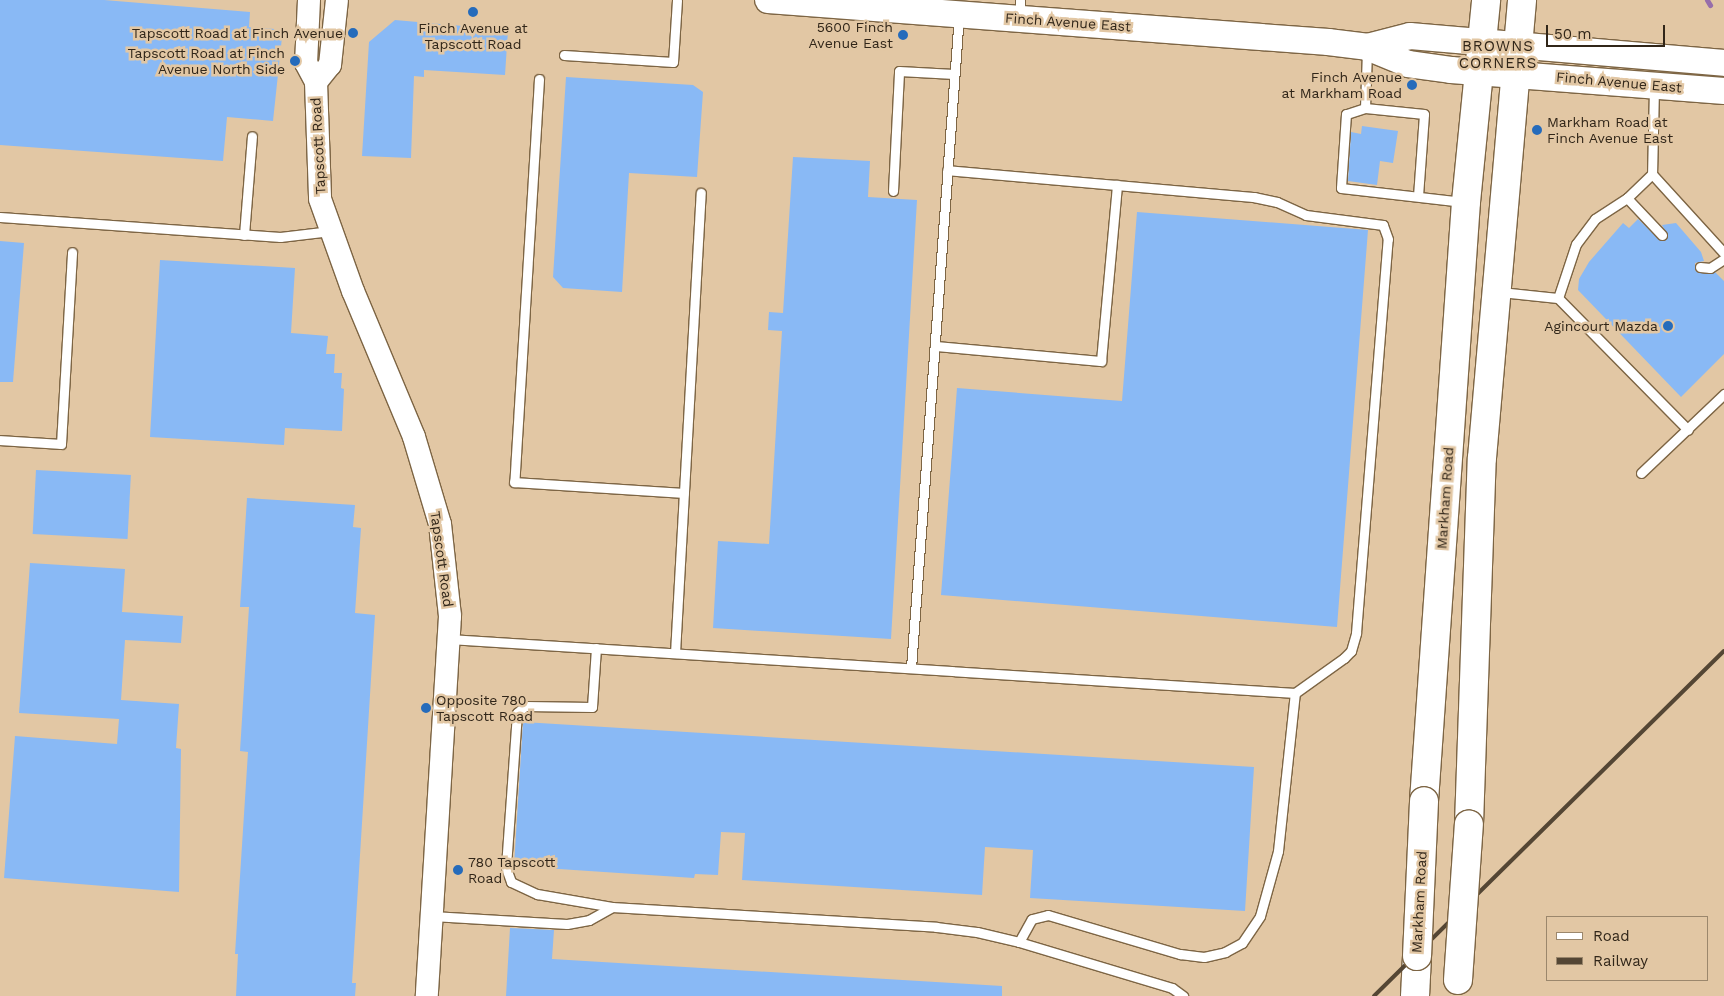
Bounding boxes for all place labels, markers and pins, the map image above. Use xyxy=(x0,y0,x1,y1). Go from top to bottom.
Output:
marker: Finch Avenue at Tapscott Road xyxy=(467,6,479,18)
place label: 5600 Finch Avenue East xyxy=(809,19,893,52)
place label: Finch Avenue at Tapscott Road xyxy=(418,20,528,52)
place label: Tapscott Road at Finch Avenue xyxy=(131,25,343,41)
marker: Tapscott Road at Finch Avenue xyxy=(347,27,359,39)
marker: 5600 Finch Avenue East xyxy=(897,29,909,41)
place label: Tapscott Road at Finch Avenue North Side xyxy=(127,45,285,78)
marker: Tapscott Road at Finch Avenue North Side xyxy=(289,55,301,67)
place label: Finch Avenue at Markham Road xyxy=(1281,69,1402,102)
marker: Finch Avenue at Markham Road xyxy=(1406,79,1418,91)
place label: Markham Road at Finch Avenue East xyxy=(1547,114,1674,146)
marker: Markham Road at Finch Avenue East xyxy=(1531,124,1543,136)
place label: Agincourt Mazda xyxy=(1544,318,1658,334)
marker: Agincourt Mazda xyxy=(1662,320,1674,332)
place label: Opposite 780 Tapscott Road xyxy=(436,692,533,724)
marker: Opposite 780 Tapscott Road xyxy=(420,702,432,714)
place label: 780 Tapscott Road xyxy=(468,854,556,886)
marker: 780 Tapscott Road xyxy=(452,864,464,876)

